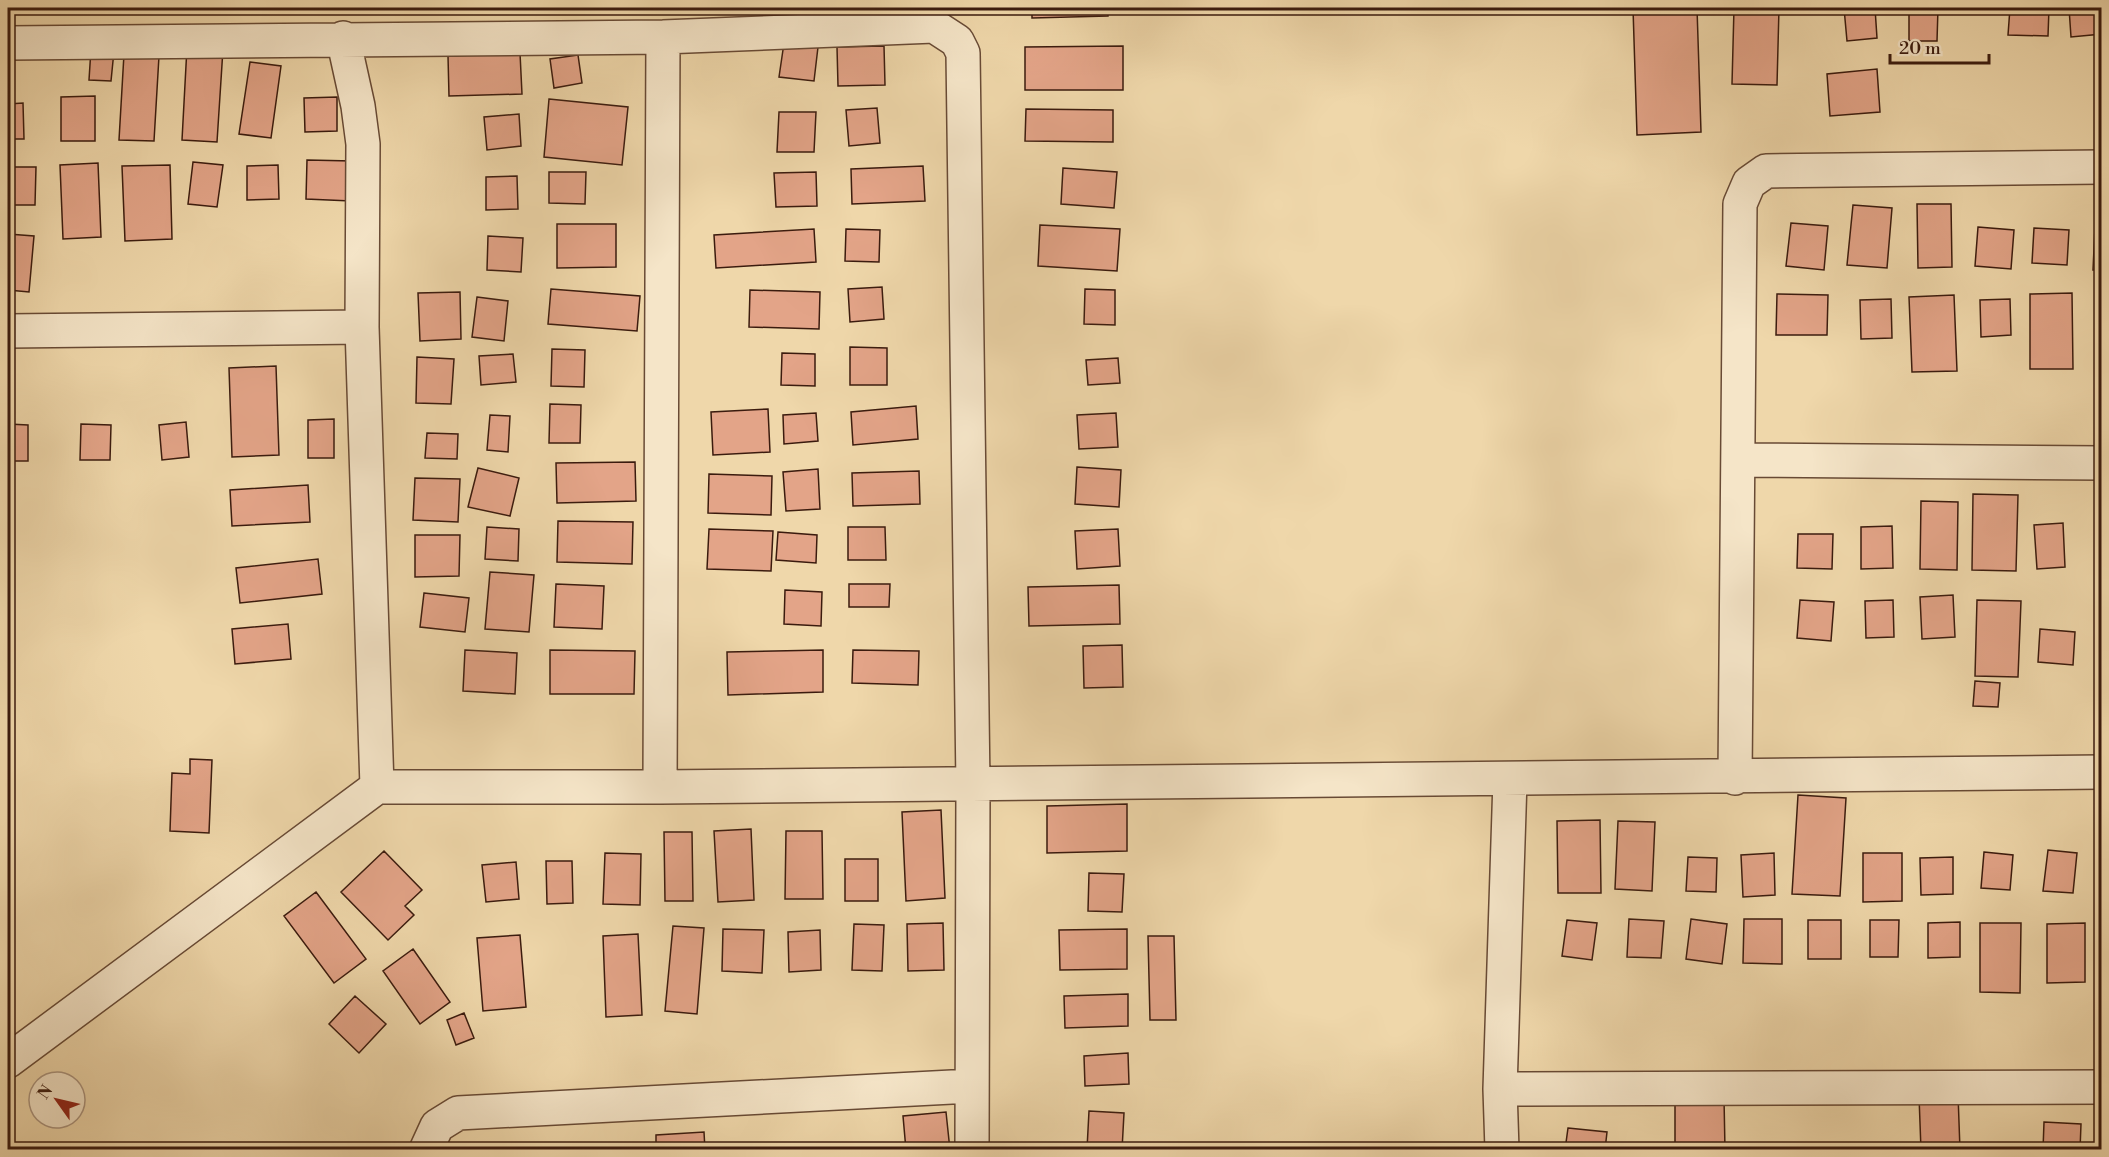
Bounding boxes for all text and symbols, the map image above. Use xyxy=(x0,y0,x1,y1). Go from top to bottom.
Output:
scale bar xyxy=(1890,27,1989,65)
text: 20 m xyxy=(1899,37,1941,60)
north arrow xyxy=(27,1070,87,1130)
text: N xyxy=(34,1081,57,1103)

